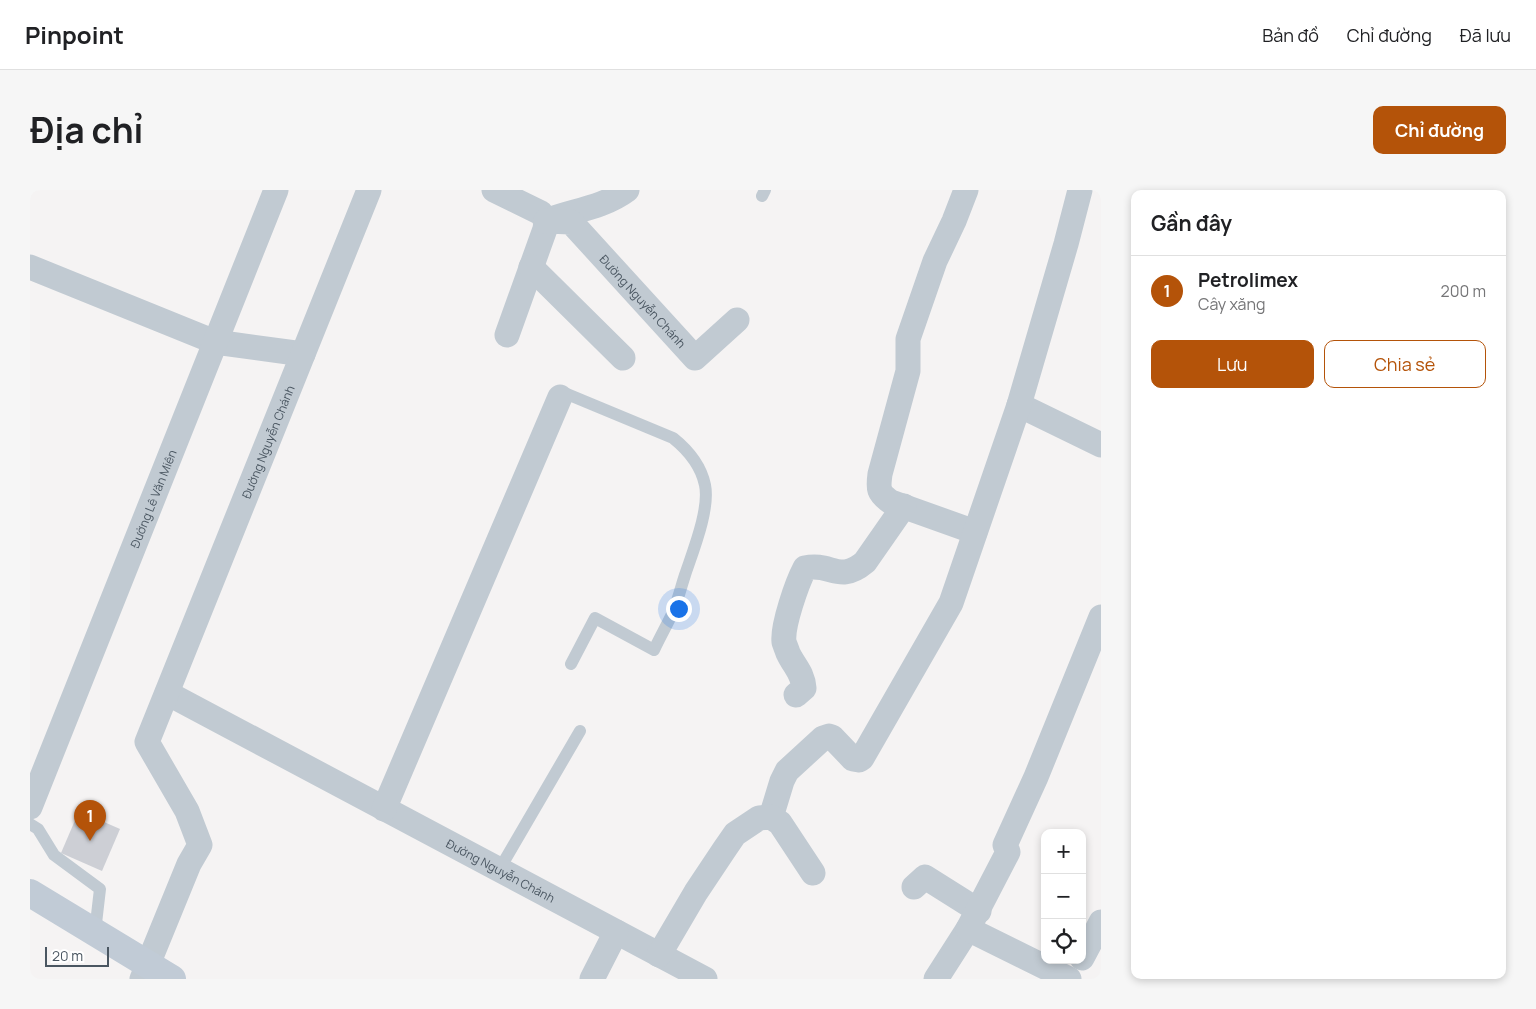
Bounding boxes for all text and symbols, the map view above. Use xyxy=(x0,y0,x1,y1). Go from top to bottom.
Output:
text: Pinpoint xyxy=(25,18,124,51)
text: Bản đồ xyxy=(1262,23,1319,47)
text: Chỉ đường xyxy=(1347,23,1432,47)
text: Đã lưu xyxy=(1460,23,1511,47)
text: Địa chỉ xyxy=(30,106,143,154)
button: Chỉ đường xyxy=(1373,106,1506,154)
text: Gần đây xyxy=(1151,209,1232,237)
street label: Đường Nguyễn Chánh xyxy=(596,251,690,351)
text: Petrolimex xyxy=(1198,267,1298,293)
text: 1 xyxy=(1163,280,1171,302)
text: 200 m xyxy=(1441,280,1486,302)
text: Cây xăng xyxy=(1198,293,1265,315)
button: Lưu xyxy=(1151,340,1314,388)
button: Chia sẻ xyxy=(1324,340,1486,388)
street label: Đường Nguyễn Chánh xyxy=(237,383,298,501)
street label: Đường Lê Văn Miên xyxy=(126,447,180,550)
your location xyxy=(666,596,692,622)
pin: 1 xyxy=(74,800,106,841)
map controls xyxy=(1041,829,1086,964)
button: + xyxy=(1041,829,1086,874)
street label: Đường Nguyễn Chánh xyxy=(443,835,558,906)
button: − xyxy=(1041,874,1086,919)
button: locate xyxy=(1041,919,1086,964)
scale bar xyxy=(45,944,109,967)
text: 20 m xyxy=(52,946,83,965)

